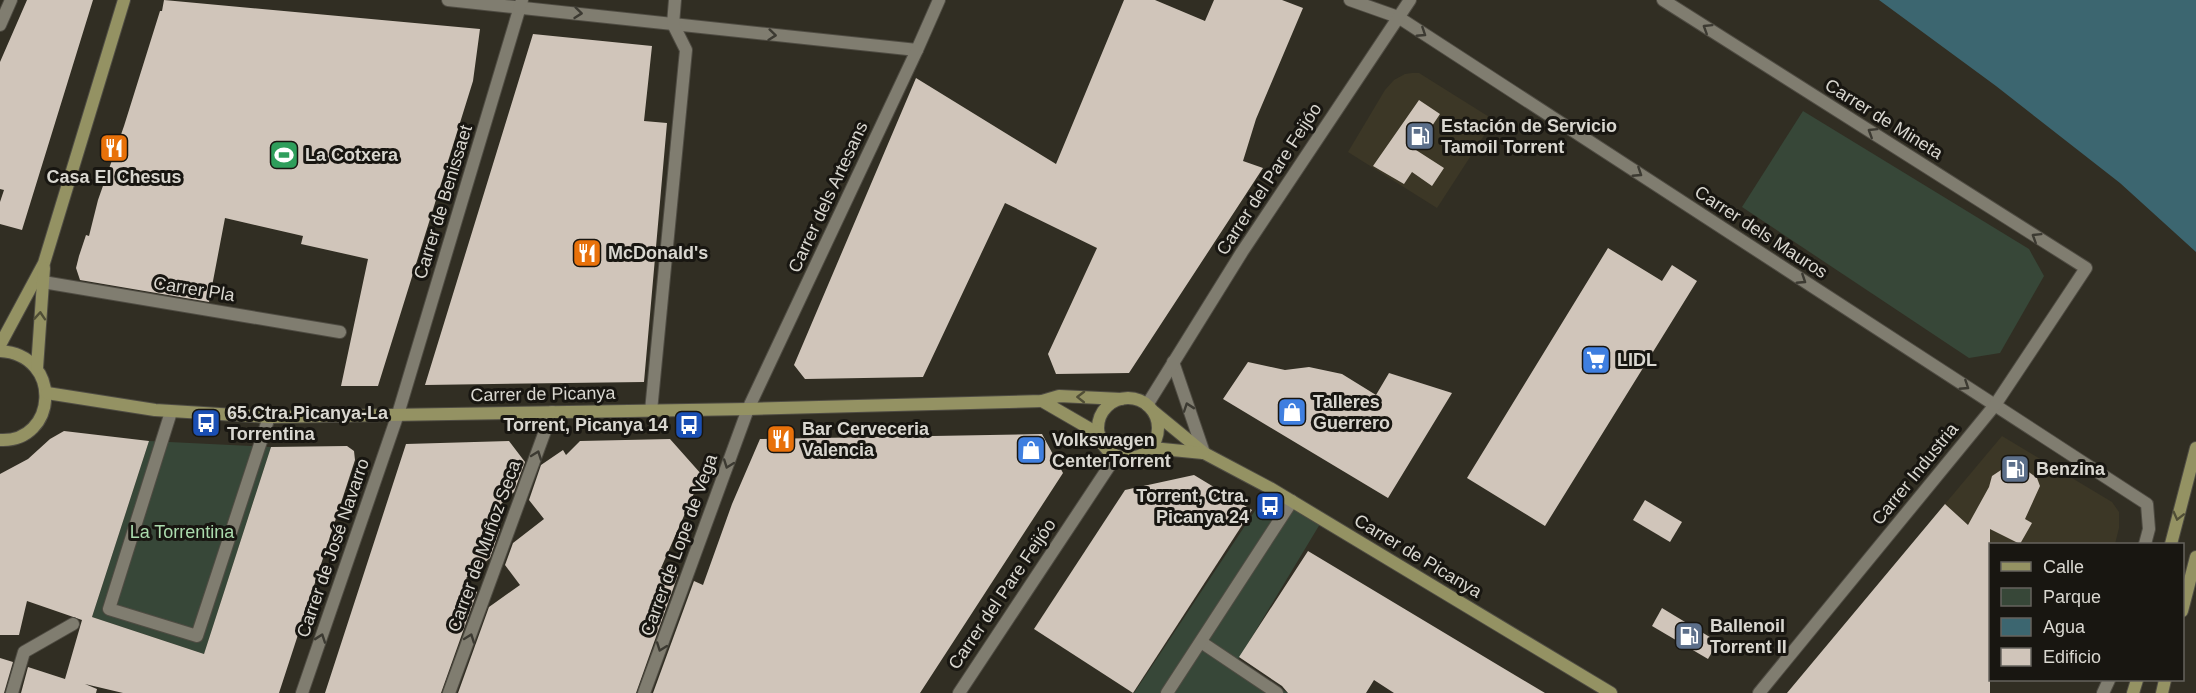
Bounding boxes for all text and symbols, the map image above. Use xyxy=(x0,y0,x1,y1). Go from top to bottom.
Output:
one-way arrow xyxy=(574,7,583,19)
one-way arrow xyxy=(1703,23,1713,35)
one-way arrow xyxy=(1415,26,1426,37)
one-way arrow xyxy=(767,28,777,40)
street label: Carrer de Mineta xyxy=(1821,75,1947,164)
street label: Carrer del Pare Feijóo xyxy=(1212,99,1326,259)
place label: Estación de Servicio Tamoil Torrent xyxy=(1441,116,1617,157)
street label: Carrer dels Artesans xyxy=(784,118,872,276)
fuel station icon: Estación de Servicio Tamoil Torrent xyxy=(1404,120,1436,152)
street label: Carrer de Benissaet xyxy=(410,123,476,281)
one-way arrow xyxy=(1868,128,1878,140)
restaurant icon: Casa El Chesus xyxy=(98,132,130,164)
sports icon: La Cotxera xyxy=(268,139,300,171)
place label: La Cotxera xyxy=(305,145,399,165)
one-way arrow xyxy=(1632,166,1642,178)
place label: Casa El Chesus xyxy=(46,167,182,187)
street label: Carrer dels Mauros xyxy=(1691,182,1831,282)
one-way arrow xyxy=(2032,233,2043,244)
restaurant icon: McDonald's xyxy=(571,237,603,269)
place label: McDonald's xyxy=(608,243,708,263)
one-way arrow xyxy=(1795,272,1806,283)
street label: Carrer Pla xyxy=(152,273,237,305)
one-way arrow xyxy=(34,311,47,320)
supermarket icon: LIDL xyxy=(1580,344,1612,376)
place label: LIDL xyxy=(1617,350,1657,370)
one-way arrow xyxy=(1959,378,1969,390)
street label: Carrer de Picanya xyxy=(470,383,617,405)
one-way arrow xyxy=(1077,390,1086,403)
place label: Talleres Guerrero xyxy=(1313,392,1390,433)
shop icon: Talleres Guerrero xyxy=(1276,396,1308,428)
one-way arrow xyxy=(1183,402,1196,413)
place label: 65.Ctra.Picanya-La Torrentina xyxy=(227,403,389,444)
bus stop icon: 65.Ctra.Picanya-La Torrentina xyxy=(190,407,222,439)
bus stop icon: Torrent, Picanya 14 xyxy=(673,409,705,441)
place label: Torrent, Picanya 14 xyxy=(503,415,668,435)
street label: Carrer Industria xyxy=(1868,418,1963,529)
place label: Bar Cerveceria Valencia xyxy=(802,419,930,460)
restaurant icon: Bar Cerveceria Valencia xyxy=(765,423,797,455)
place label: Volkswagen CenterTorrent xyxy=(1052,430,1171,471)
shop icon: Volkswagen CenterTorrent xyxy=(1015,434,1047,466)
one-way arrow xyxy=(529,450,542,461)
street label: Carrer de Lope de Vega xyxy=(637,450,722,639)
fuel station icon: Benzina xyxy=(1999,453,2031,485)
street label: Carrer de José Navarro xyxy=(293,456,373,640)
street label: Carrer de Muñoz Seca xyxy=(444,457,525,635)
one-way arrow xyxy=(722,458,735,469)
place label: Benzina xyxy=(2036,459,2106,479)
place label: Torrent, Ctra. Picanya 24 xyxy=(1136,486,1249,527)
bus stop icon: Torrent, Ctra. Picanya 24 xyxy=(1254,490,1286,522)
street label: Carrer de Picanya xyxy=(1351,510,1486,602)
one-way arrow xyxy=(2173,511,2186,521)
street label: Carrer del Pare Feijóo xyxy=(944,515,1060,673)
park label: La Torrentina xyxy=(130,522,235,542)
legend xyxy=(1989,543,2184,681)
text: Calle xyxy=(2043,557,2084,577)
text: Parque xyxy=(2043,587,2101,607)
place label: Ballenoil Torrent II xyxy=(1710,616,1787,657)
text: Agua xyxy=(2043,617,2086,637)
fuel station icon: Ballenoil Torrent II xyxy=(1673,620,1705,652)
one-way arrow xyxy=(313,633,326,644)
one-way arrow xyxy=(462,633,475,644)
one-way arrow xyxy=(655,641,668,652)
text: Edificio xyxy=(2043,647,2101,667)

